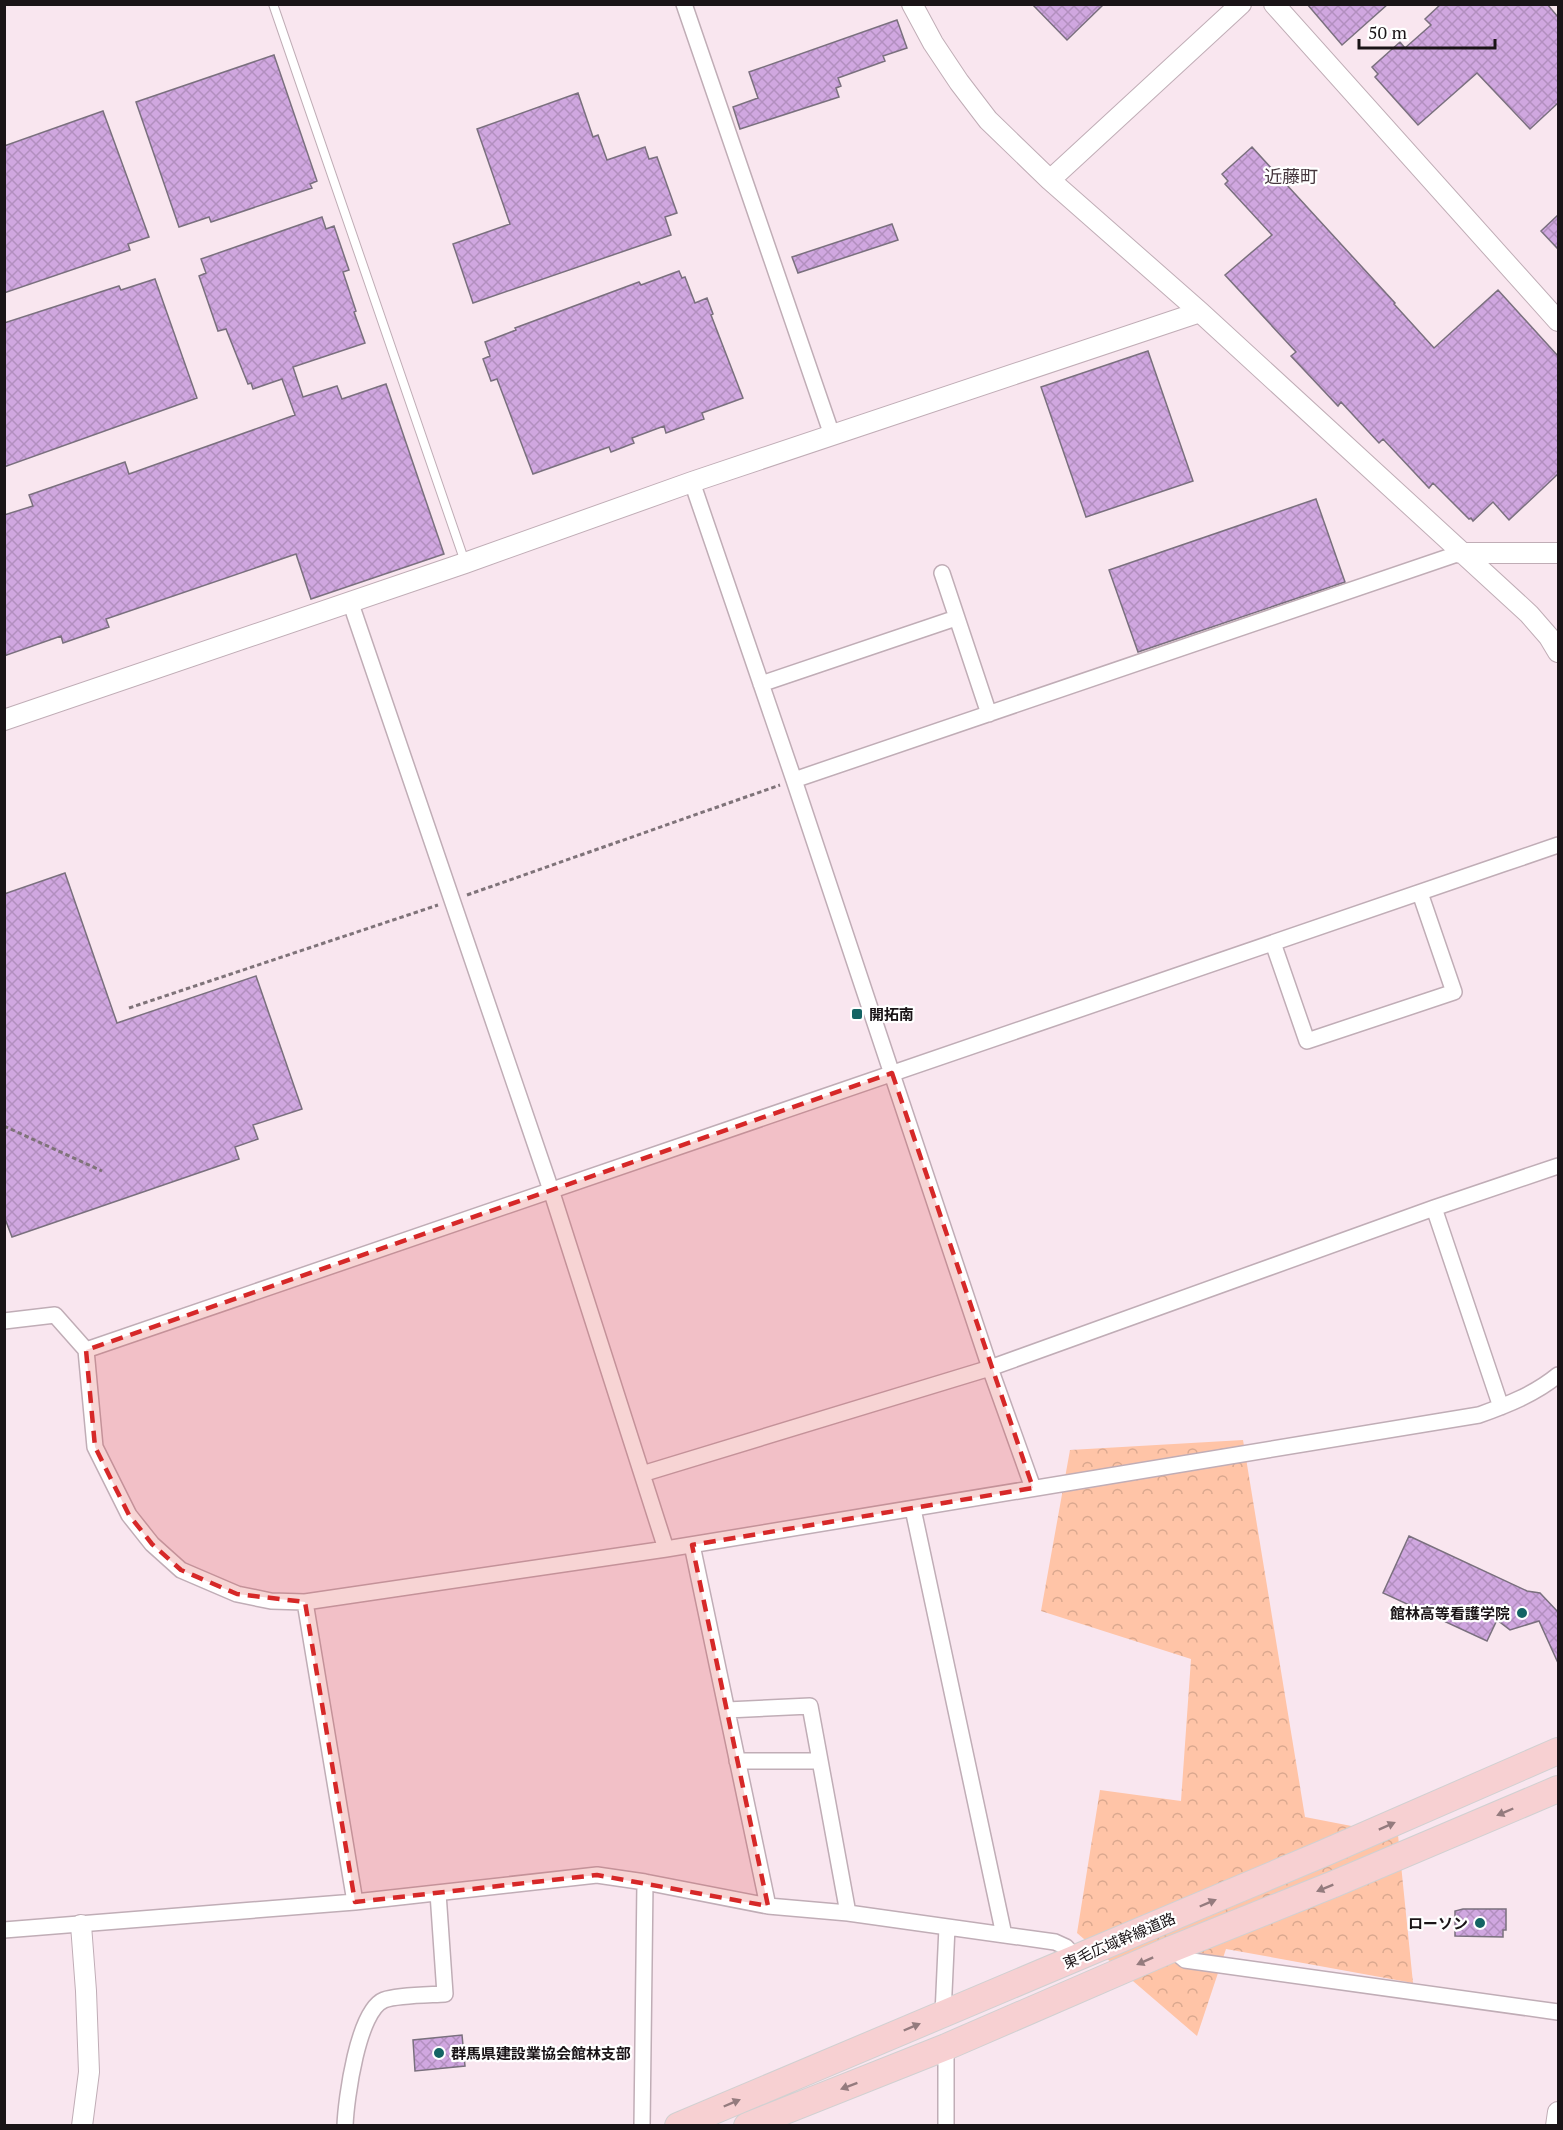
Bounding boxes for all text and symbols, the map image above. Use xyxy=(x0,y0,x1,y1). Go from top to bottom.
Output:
scale bar xyxy=(1359,12,1496,50)
text: 50 m xyxy=(1368,20,1408,44)
district label: 近藤町 xyxy=(1264,164,1318,188)
place label: 開拓南 xyxy=(869,1004,914,1024)
marker: 開拓南 xyxy=(850,1007,864,1021)
place label: 館林高等看護学院 xyxy=(1390,1603,1510,1623)
marker: 館林高等看護学院 xyxy=(1515,1606,1529,1620)
one-way arrow xyxy=(1496,1807,1513,1816)
one-way arrow xyxy=(1378,1821,1396,1830)
one-way arrow xyxy=(1316,1883,1334,1893)
one-way arrow xyxy=(1199,1898,1216,1907)
street label: 東毛広域幹線道路 xyxy=(1060,1907,1178,1973)
place label: ローソン xyxy=(1408,1913,1468,1933)
marker: ローソン xyxy=(1473,1916,1487,1930)
one-way arrow xyxy=(1135,1956,1153,1966)
one-way arrow xyxy=(903,2022,921,2032)
place label: 群馬県建設業協会館林支部 xyxy=(451,2043,631,2063)
marker: 群馬県建設業協会館林支部 xyxy=(432,2046,446,2060)
one-way arrow xyxy=(840,2082,858,2091)
one-way arrow xyxy=(723,2098,741,2107)

